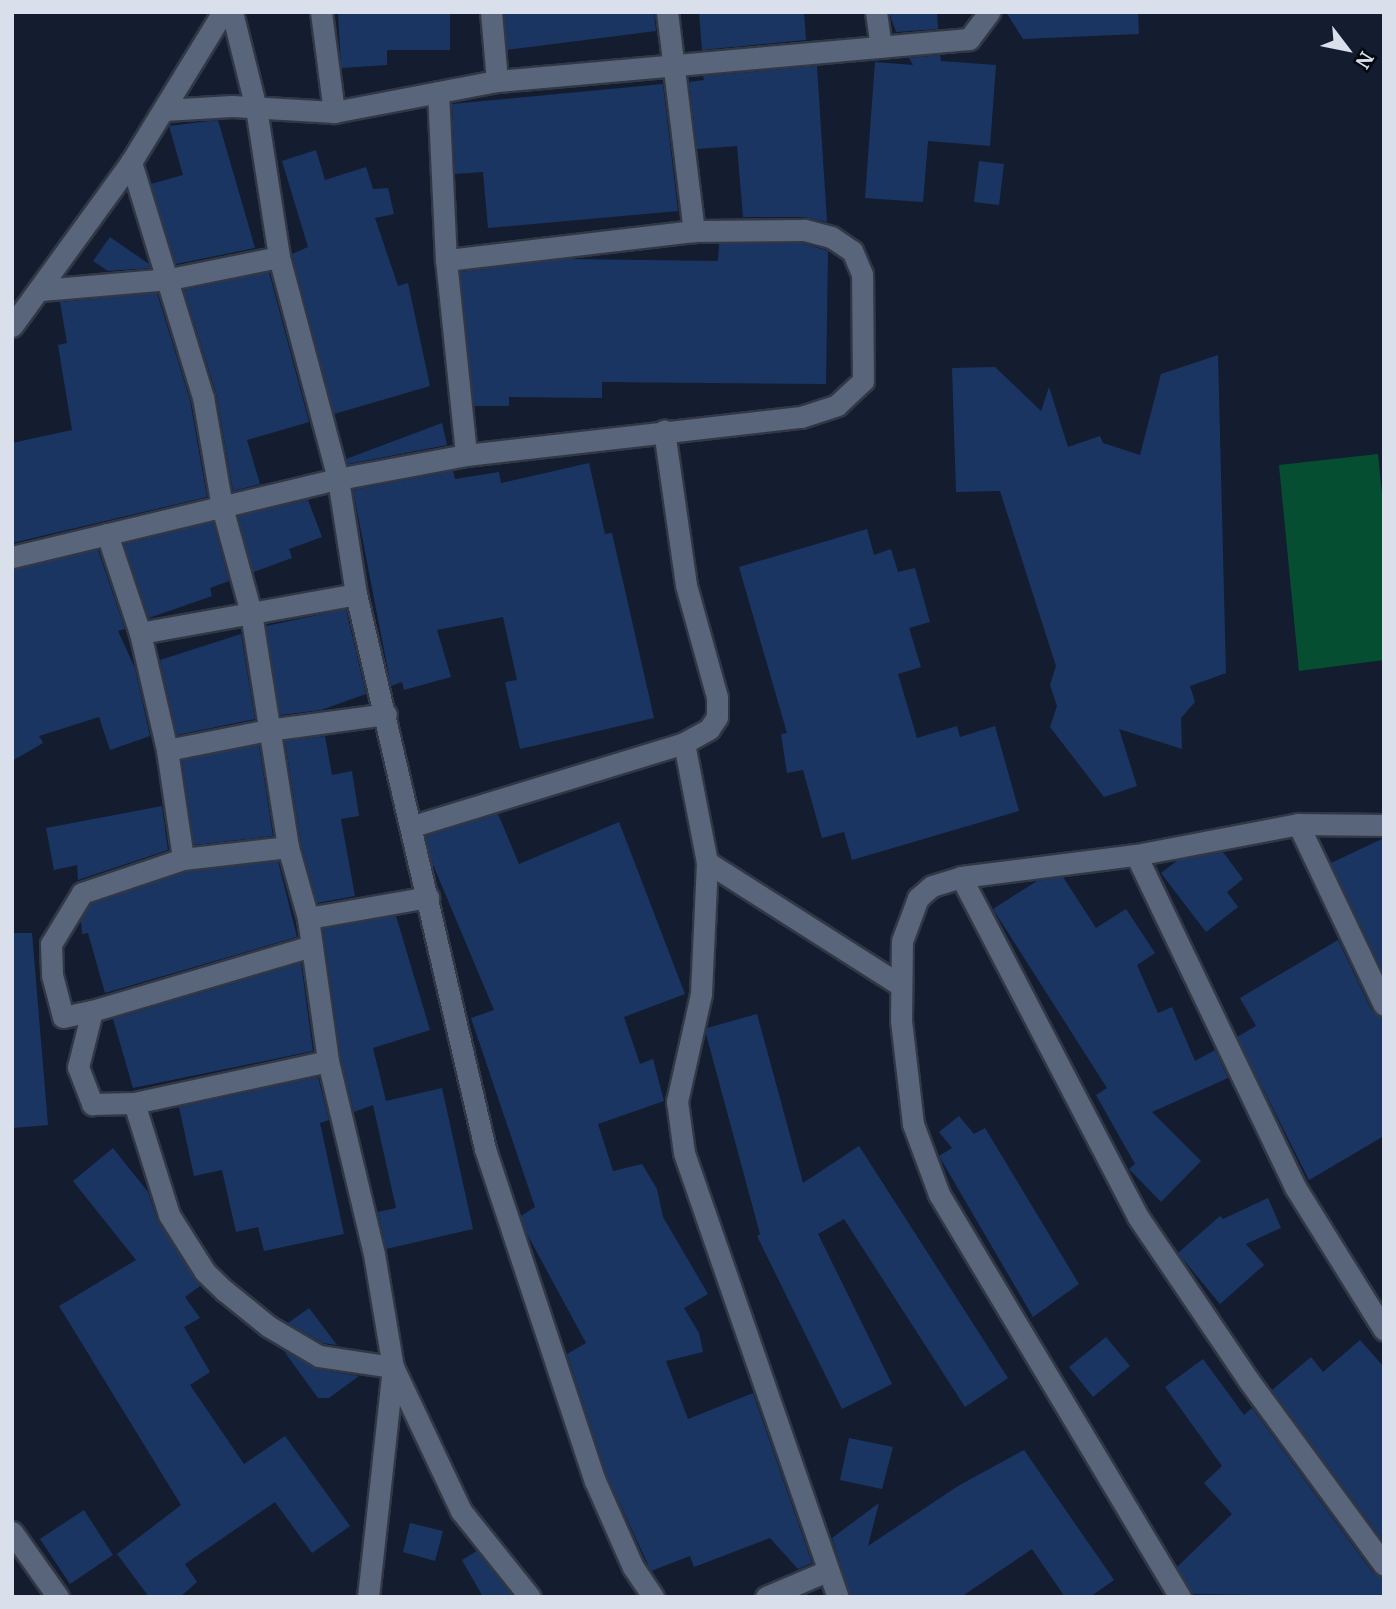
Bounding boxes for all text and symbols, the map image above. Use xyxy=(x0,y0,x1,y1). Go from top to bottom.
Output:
north arrow xyxy=(1312,14,1382,84)
text: N xyxy=(1351,47,1379,73)

